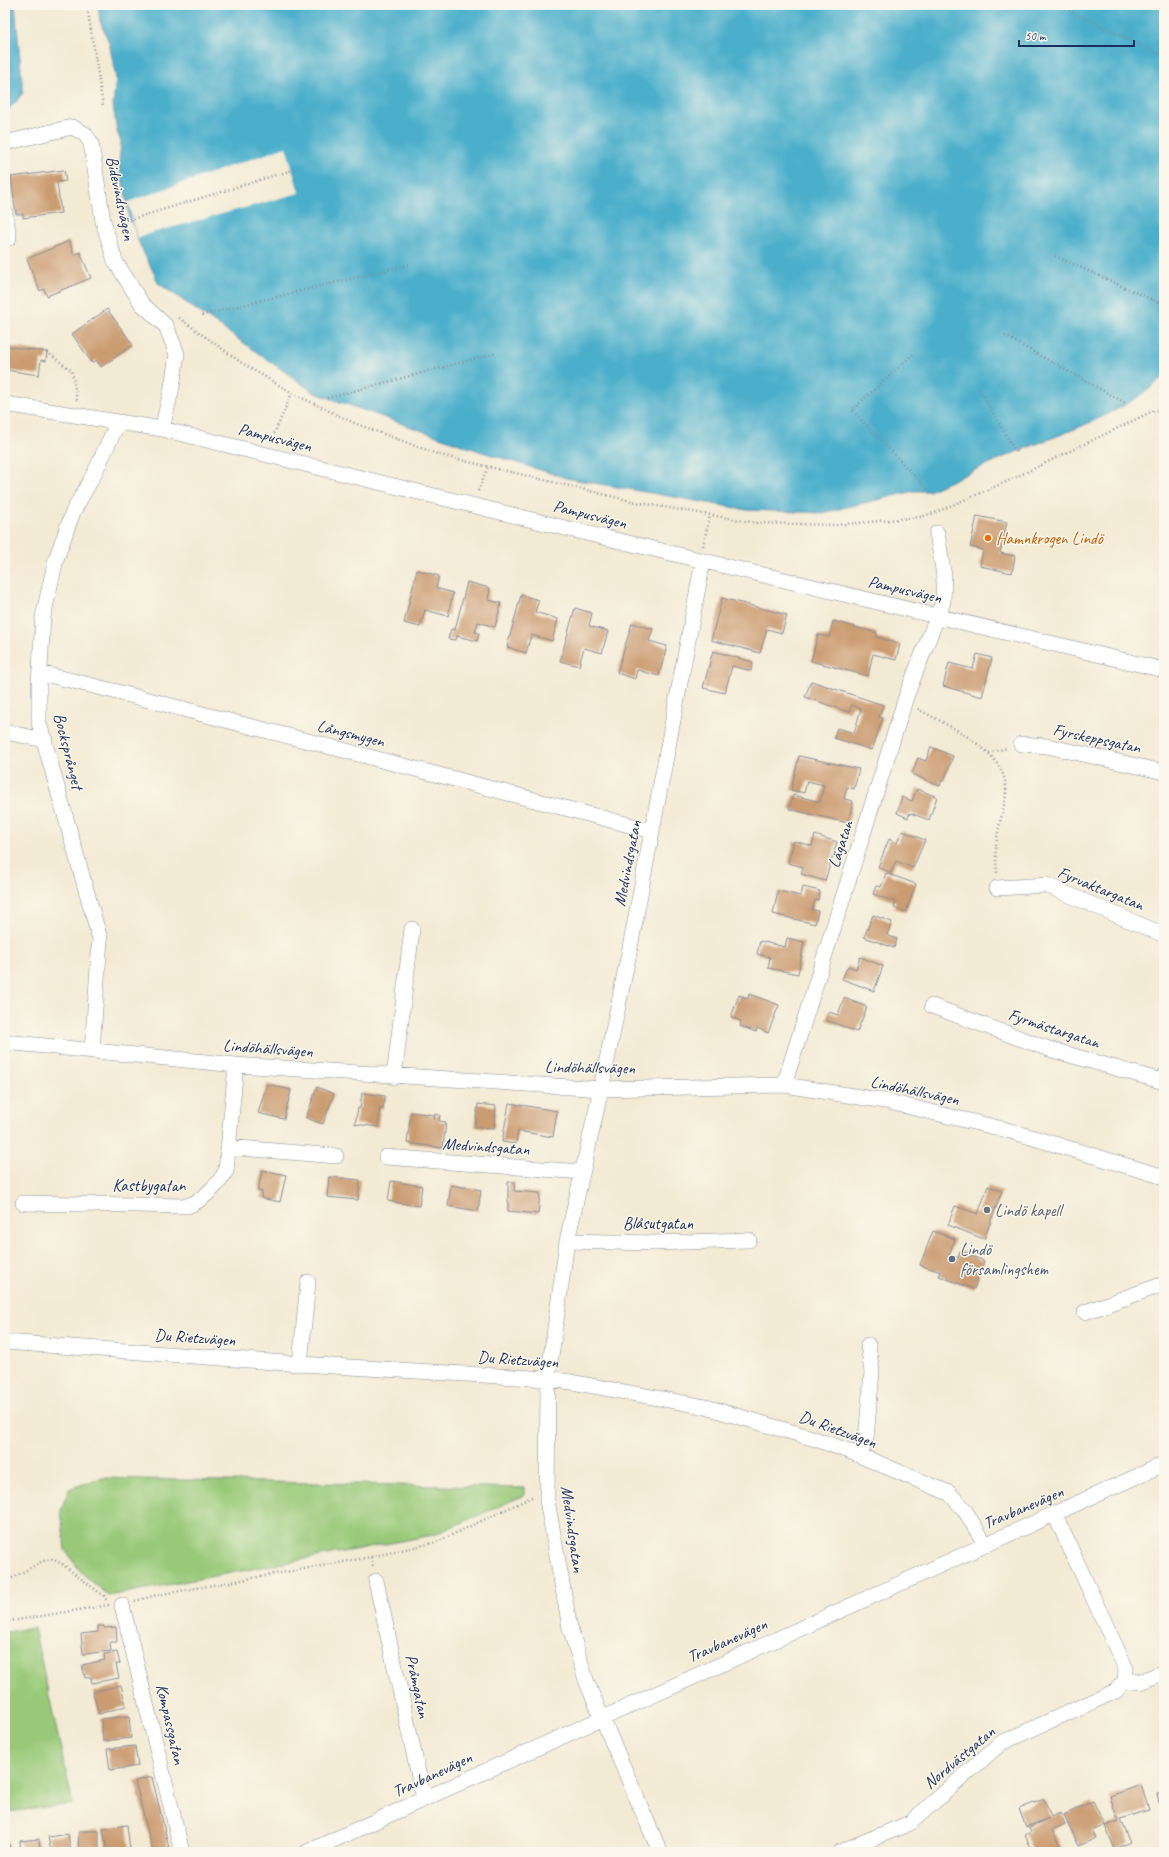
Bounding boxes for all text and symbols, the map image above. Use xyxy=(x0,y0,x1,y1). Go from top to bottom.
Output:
scale bar xyxy=(1019,22,1134,48)
text: 50 m xyxy=(1025,28,1047,44)
street label: Bidevindsvägen xyxy=(101,154,140,242)
street label: Pampusvägen xyxy=(236,418,314,457)
street label: Pampusvägen xyxy=(551,495,629,534)
place label: Hamnkrogen Lindö xyxy=(996,528,1105,549)
marker: Hamnkrogen Lindö xyxy=(983,533,993,543)
street label: Pampusvägen xyxy=(866,571,944,608)
street label: Bocksprånget xyxy=(49,711,89,794)
street label: Långsmygen xyxy=(315,715,388,752)
street label: Fyrskeppsgatan xyxy=(1051,719,1144,758)
street label: Lägatan xyxy=(823,817,858,870)
street label: Medvindsgatan xyxy=(609,818,646,908)
street label: Fyrvaktargatan xyxy=(1055,862,1148,916)
street label: Fyrmästargatan xyxy=(1006,1004,1103,1054)
street label: Lindöhällsvägen xyxy=(222,1035,314,1062)
street label: Lindöhällsvägen xyxy=(545,1056,636,1079)
street label: Lindöhällsvägen xyxy=(869,1071,961,1110)
street label: Medvindsgatan xyxy=(442,1133,530,1160)
street label: Kastbygatan xyxy=(113,1175,187,1196)
place label: Lindö kapell xyxy=(995,1200,1064,1221)
marker: Lindö kapell xyxy=(982,1205,992,1215)
street label: Blåsutgatan xyxy=(623,1213,693,1234)
place label: Lindö församlingshem xyxy=(960,1239,1049,1280)
marker: Lindö församlingshem xyxy=(947,1254,957,1264)
street label: Du Rietzvägen xyxy=(154,1324,236,1351)
street label: Du Rietzvägen xyxy=(477,1346,559,1373)
street label: Du Rietzvägen xyxy=(796,1406,880,1453)
street label: Travbanevägen xyxy=(980,1481,1067,1534)
street label: Medvindsgatan xyxy=(556,1484,589,1574)
street label: Travbanevägen xyxy=(684,1613,771,1667)
street label: Pråmgatan xyxy=(401,1652,435,1721)
street label: Kompassgatan xyxy=(151,1682,190,1768)
street label: Nordvästgatan xyxy=(919,1721,1000,1793)
street label: Travbanevägen xyxy=(389,1747,476,1802)

